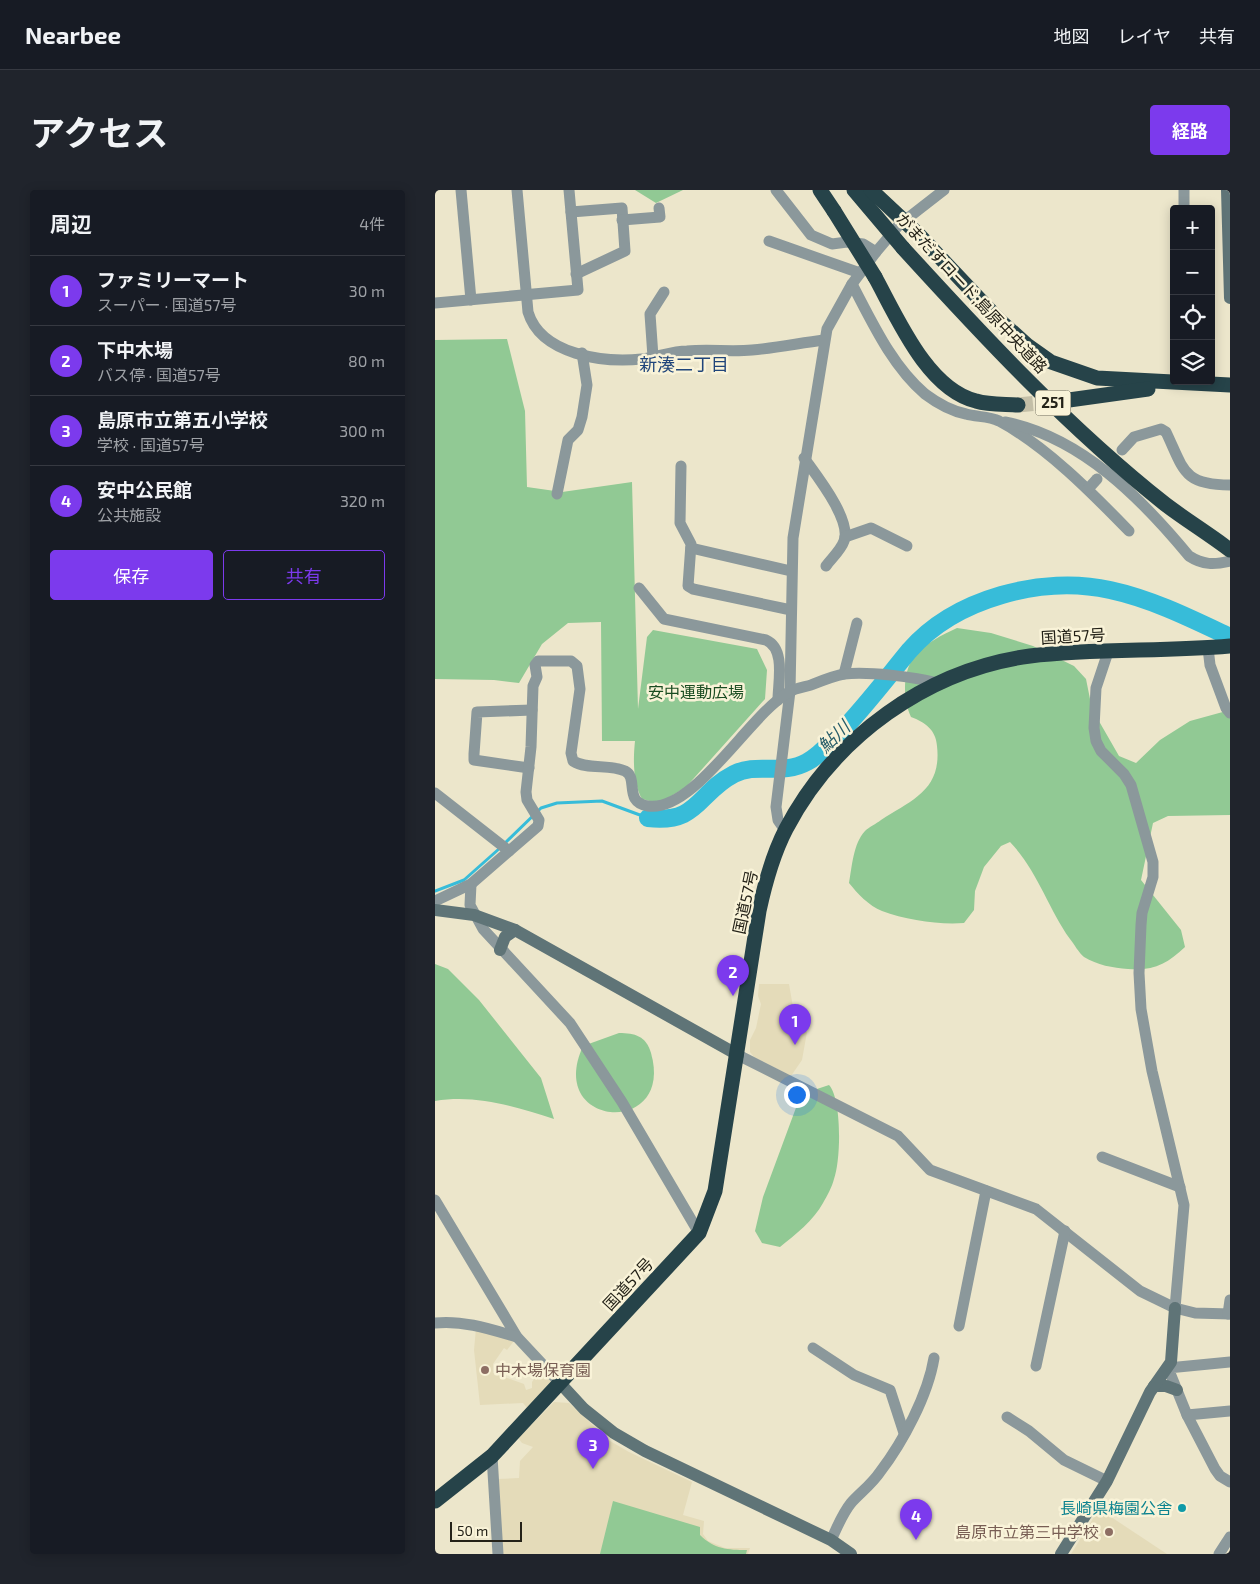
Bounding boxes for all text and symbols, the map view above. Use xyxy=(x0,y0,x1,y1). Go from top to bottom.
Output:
text: Nearbee xyxy=(25,20,121,49)
text: 地図 xyxy=(1054,25,1090,47)
text: レイヤ xyxy=(1118,25,1171,47)
text: 共有 xyxy=(1199,25,1235,47)
button: 経路 xyxy=(1150,105,1230,155)
text: アクセス xyxy=(30,111,168,153)
map controls xyxy=(1170,205,1215,385)
button: + xyxy=(1170,205,1215,250)
street label: がまだすロード;島原中央道路 xyxy=(893,209,1052,377)
text: 周辺 xyxy=(50,211,92,236)
text: 4件 xyxy=(359,214,385,233)
button: − xyxy=(1170,250,1215,295)
text: ファミリーマート xyxy=(97,268,249,291)
text: 1 xyxy=(63,281,69,300)
text: 30 m xyxy=(349,281,385,300)
text: スーパー · 国道57号 xyxy=(97,295,237,314)
button: locate xyxy=(1170,295,1215,340)
text: 下中木場 xyxy=(97,338,173,361)
button: layers xyxy=(1170,340,1215,385)
text: 2 xyxy=(61,351,71,370)
text: 80 m xyxy=(348,351,385,370)
district label: 新湊二丁目 xyxy=(639,353,729,375)
text: バス停 · 国道57号 xyxy=(97,365,221,384)
road number: 251 xyxy=(1035,390,1071,416)
text: 島原市立第五小学校 xyxy=(97,408,268,431)
text: 3 xyxy=(61,421,71,440)
text: 300 m xyxy=(339,421,385,440)
text: 学校 · 国道57号 xyxy=(97,435,205,454)
text: 安中公民館 xyxy=(97,478,192,501)
text: 4 xyxy=(61,491,71,510)
text: 320 m xyxy=(340,491,385,510)
text: 公共施設 xyxy=(97,505,161,524)
button: 保存 xyxy=(50,550,213,600)
button: 共有 xyxy=(223,550,385,600)
street label: 国道57号 xyxy=(1040,624,1106,647)
park label: 安中運動広場 xyxy=(648,682,744,701)
water label: 鮎川 xyxy=(813,714,855,757)
street label: 国道57号 xyxy=(728,868,761,936)
pin: 2 xyxy=(717,955,749,996)
pin: 1 xyxy=(779,1004,811,1045)
your location xyxy=(784,1082,810,1108)
street label: 国道57号 xyxy=(599,1253,657,1314)
place label: 中木場保育園 xyxy=(495,1360,591,1379)
marker: 中木場保育園 xyxy=(479,1364,491,1376)
pin: 3 xyxy=(577,1428,609,1469)
place label: 長崎県梅園公舎 xyxy=(1060,1498,1172,1517)
pin: 4 xyxy=(900,1499,932,1540)
marker: 長崎県梅園公舎 xyxy=(1176,1502,1188,1514)
scale bar xyxy=(450,1519,523,1542)
text: 50 m xyxy=(457,1522,488,1539)
place label: 島原市立第三中学校 xyxy=(955,1522,1099,1541)
marker: 島原市立第三中学校 xyxy=(1103,1526,1115,1538)

